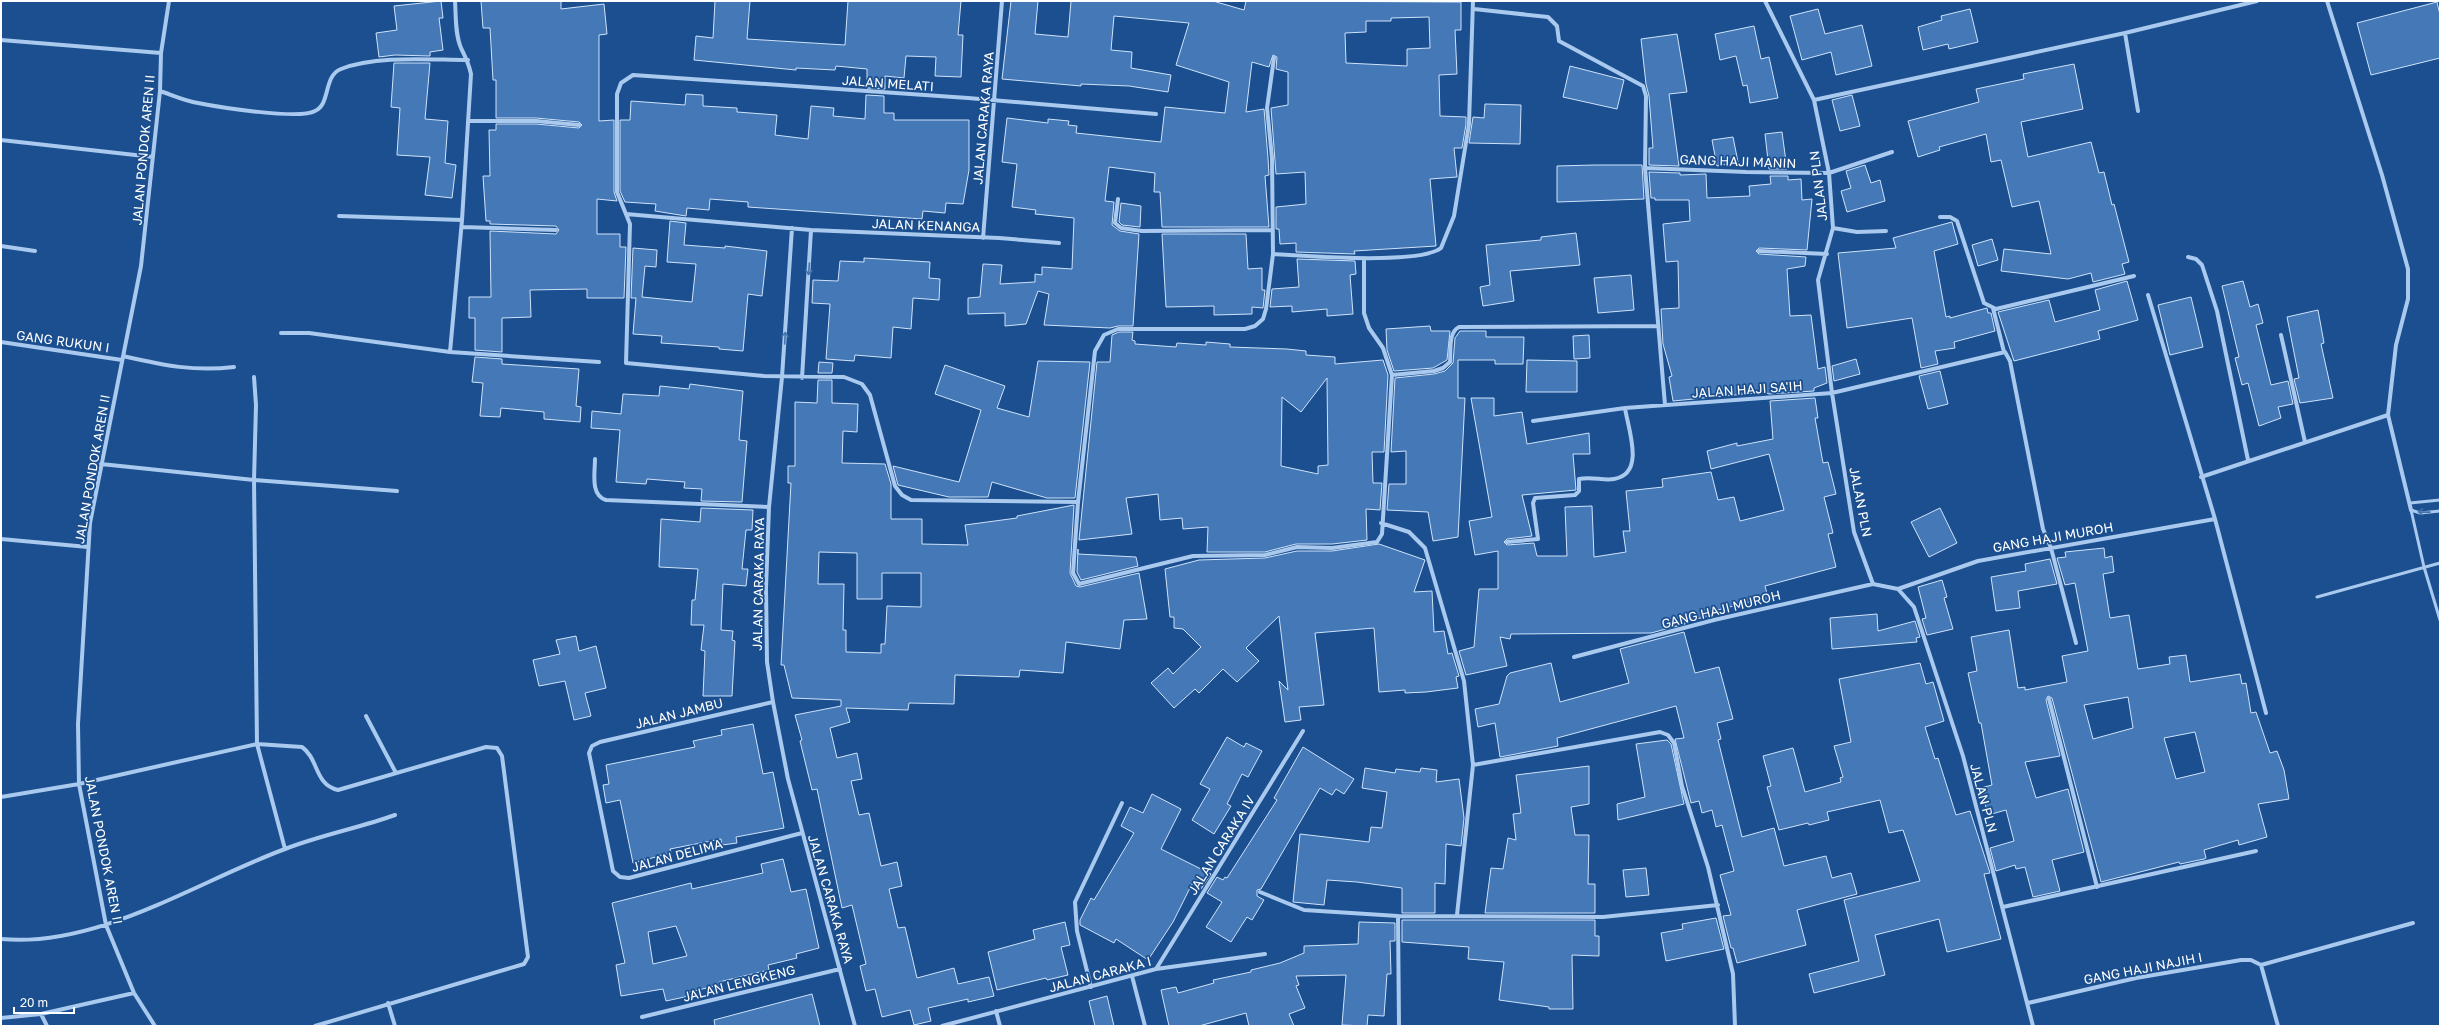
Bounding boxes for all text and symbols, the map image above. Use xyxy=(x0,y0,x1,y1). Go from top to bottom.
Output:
street label: JALAN CARAKA RAYA xyxy=(969,51,997,185)
street label: JALAN MELATI xyxy=(842,72,934,94)
street label: JALAN PONDOK AREN II xyxy=(128,74,158,226)
street label: JALAN PLN xyxy=(1806,150,1830,222)
street label: GANG HAJI MANIN xyxy=(1679,151,1797,171)
street label: JALAN KENANGA xyxy=(872,215,981,235)
one-way arrow xyxy=(805,262,812,275)
street label: GANG RUKUN I xyxy=(15,327,111,355)
one-way arrow xyxy=(781,332,788,345)
street label: JALAN HAJI SA'IH xyxy=(1691,377,1803,401)
street label: JALAN PONDOK AREN II xyxy=(71,393,113,545)
street label: JALAN PLN xyxy=(1846,466,1876,538)
one-way arrow xyxy=(2417,508,2430,516)
street label: JALAN CARAKA RAYA xyxy=(749,517,767,651)
street label: GANG HAJI MUROH xyxy=(1991,519,2115,555)
street label: GANG HAJI MUROH xyxy=(1660,586,1782,632)
street label: JALAN JAMBU xyxy=(633,694,725,732)
street label: JALAN PLN xyxy=(1967,762,2001,834)
street label: JALAN PONDOK AREN II xyxy=(82,774,126,926)
street label: JALAN CARAKA IV xyxy=(1184,792,1258,898)
street label: JALAN CARAKA RAYA xyxy=(805,833,857,965)
street label: JALAN DELIMA xyxy=(630,835,725,875)
street label: GANG HAJI NAJIH I xyxy=(2082,949,2204,987)
street label: JALAN CARAKA I xyxy=(1047,953,1153,995)
street label: JALAN LENGKENG xyxy=(681,961,797,1005)
scale bar xyxy=(14,989,74,1015)
text: 20 m xyxy=(20,995,48,1010)

